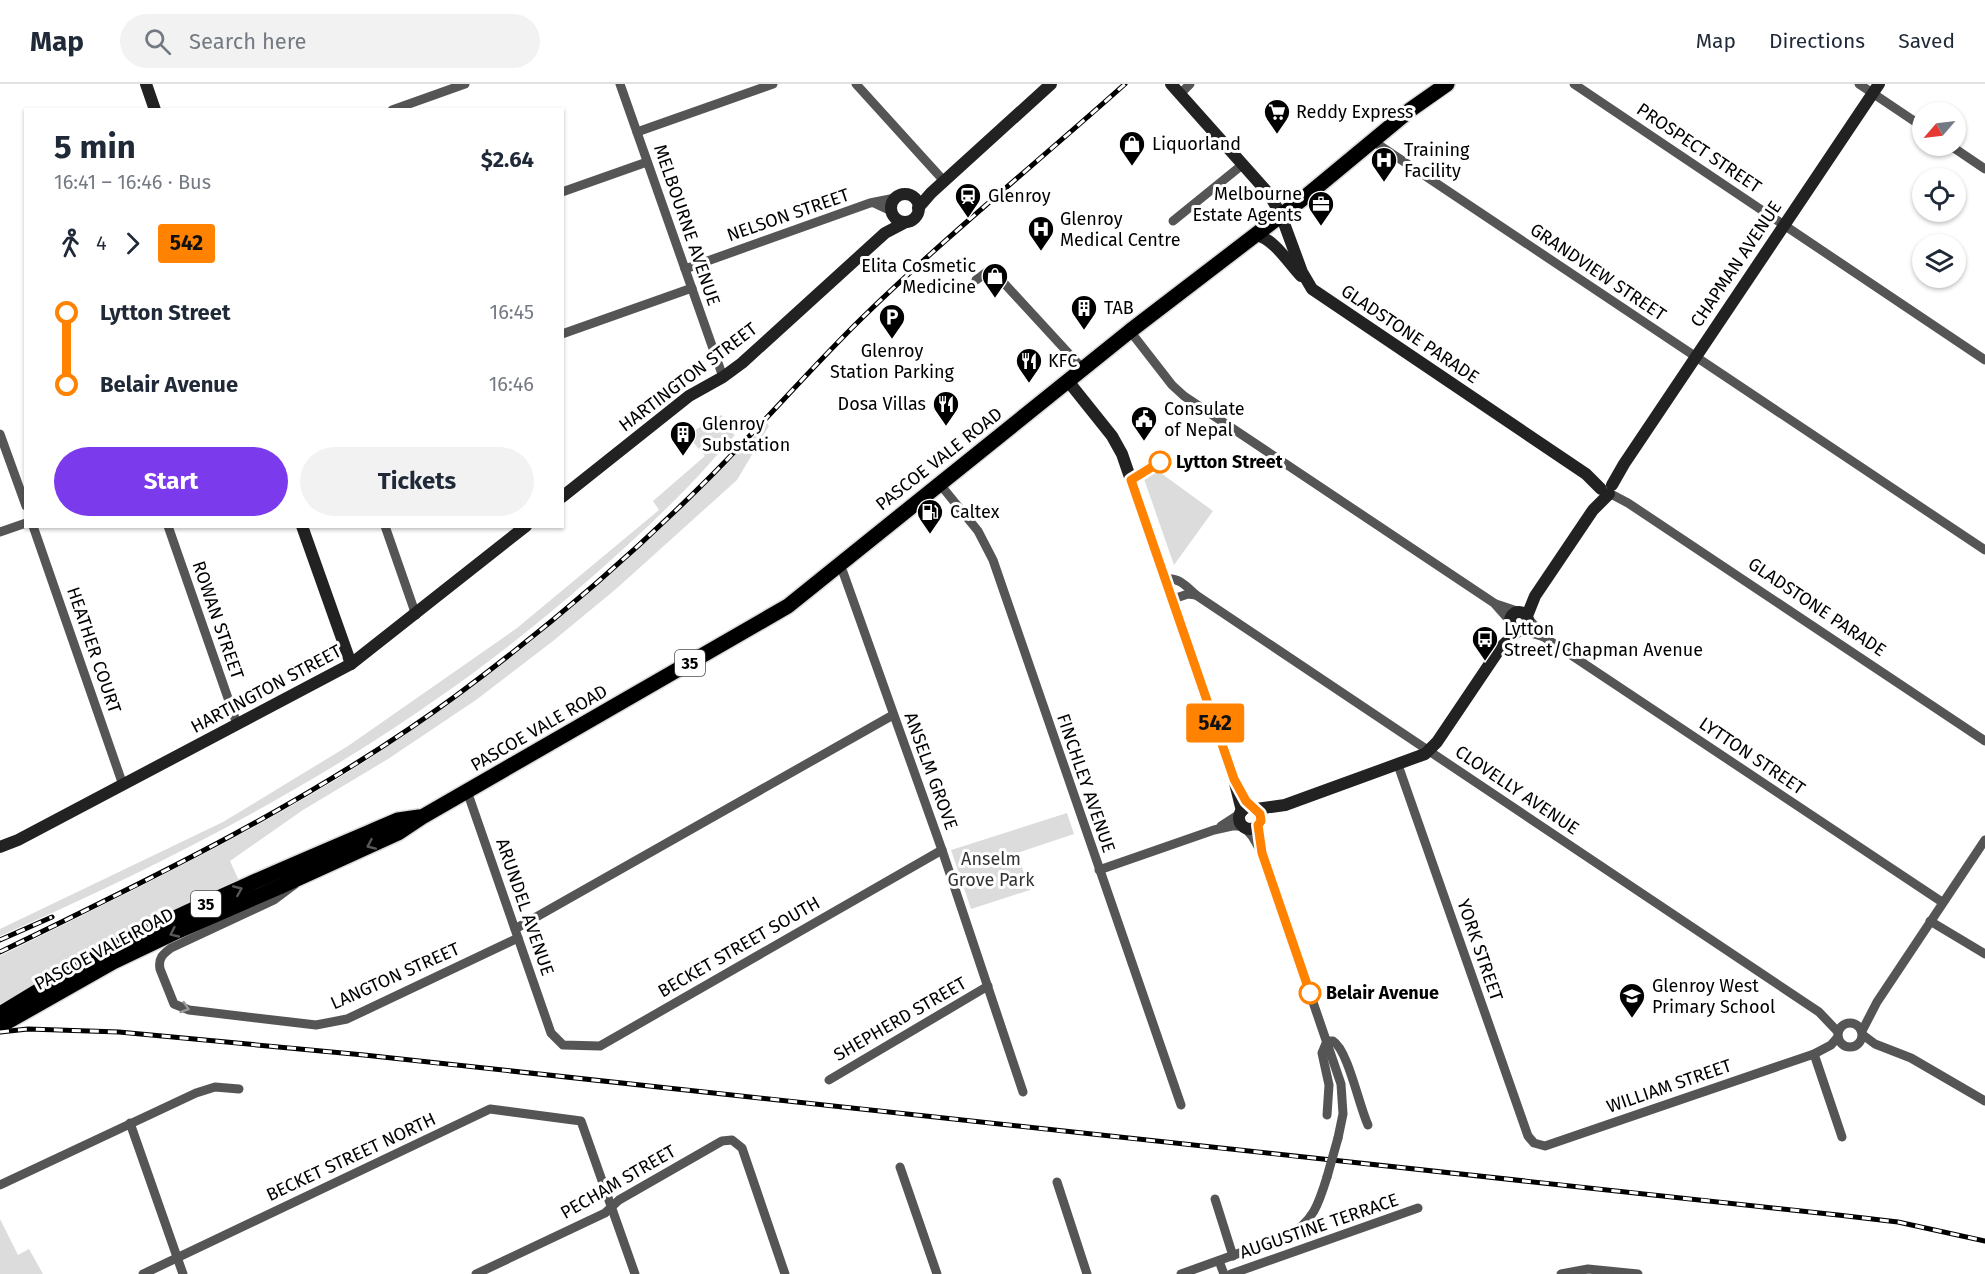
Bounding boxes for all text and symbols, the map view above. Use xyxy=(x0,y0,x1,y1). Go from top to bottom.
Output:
search box xyxy=(120,14,540,68)
text: Map xyxy=(30,25,84,58)
icon: search xyxy=(141,25,174,58)
text: Search here xyxy=(189,28,307,55)
text: Map xyxy=(1696,28,1736,54)
text: Directions xyxy=(1769,28,1865,54)
text: Saved xyxy=(1898,28,1955,54)
supermarket icon: Reddy Express xyxy=(1262,97,1292,135)
street label: PROSPECT STREET xyxy=(1633,98,1766,198)
place label: Reddy Express xyxy=(1296,101,1414,123)
north arrow xyxy=(1912,102,1966,156)
map controls xyxy=(1912,102,1966,288)
text: 5 min xyxy=(54,127,136,167)
shop icon: Liquorland xyxy=(1117,129,1147,167)
place label: Liquorland xyxy=(1152,133,1241,155)
place label: Training Facility xyxy=(1404,139,1470,182)
street label: MELBOURNE AVENUE xyxy=(649,142,725,308)
hospital icon: Training Facility xyxy=(1369,145,1399,183)
text: $2.64 xyxy=(481,146,534,173)
button: locate xyxy=(1912,168,1966,222)
text: 16:41 – 16:46 · Bus xyxy=(54,170,211,194)
station icon: Glenroy xyxy=(953,181,983,219)
place label: Melbourne Estate Agents xyxy=(1192,183,1302,226)
street label: NELSON STREET xyxy=(724,184,853,246)
place label: Glenroy xyxy=(988,185,1051,207)
office icon: Melbourne Estate Agents xyxy=(1306,189,1336,227)
street label: CHAPMAN AVENUE xyxy=(1686,197,1786,331)
place label: Glenroy Medical Centre xyxy=(1060,208,1181,251)
hospital icon: Glenroy Medical Centre xyxy=(1026,214,1056,252)
street label: GRANDVIEW STREET xyxy=(1526,218,1671,326)
icon: walk xyxy=(54,227,87,260)
icon: forward xyxy=(116,227,149,260)
text: 542 xyxy=(170,230,203,256)
text: 4 xyxy=(96,231,107,255)
button: layers xyxy=(1912,234,1966,288)
place label: Elita Cosmetic Medicine xyxy=(861,255,976,298)
shop icon: Elita Cosmetic Medicine xyxy=(980,261,1010,299)
street label: GLADSTONE PARADE xyxy=(1337,280,1483,388)
building icon: TAB xyxy=(1069,293,1099,331)
place label: TAB xyxy=(1104,297,1134,319)
text: Lytton Street xyxy=(100,299,230,326)
text: 16:45 xyxy=(490,300,534,324)
parking icon: Glenroy Station Parking xyxy=(877,302,907,340)
street label: HARTINGTON STREET xyxy=(615,317,762,436)
place label: Glenroy Station Parking xyxy=(830,340,955,383)
restaurant icon: KFC xyxy=(1014,346,1044,384)
place label: KFC xyxy=(1048,350,1077,372)
text: Belair Avenue xyxy=(100,371,238,398)
text: 16:46 xyxy=(489,372,534,396)
restaurant icon: Dosa Villas xyxy=(931,389,961,427)
place label: Dosa Villas xyxy=(838,393,926,415)
place label: Consulate of Nepal xyxy=(1164,398,1245,441)
street label: PASCOE VALE ROAD xyxy=(871,403,1007,515)
public building icon: Consulate of Nepal xyxy=(1129,404,1159,442)
place label: Glenroy Substation xyxy=(702,413,790,456)
building icon: Glenroy Substation xyxy=(668,419,698,457)
button: Start xyxy=(54,447,288,516)
button: Tickets xyxy=(300,447,534,516)
marker: Lytton Street xyxy=(1149,451,1171,473)
place label: Lytton Street xyxy=(1176,451,1284,473)
fuel station icon: Caltex xyxy=(915,497,945,535)
place label: Caltex xyxy=(950,501,1000,523)
street label: GLADSTONE PARADE xyxy=(1744,553,1890,661)
street label: ROWAN STREET xyxy=(187,558,249,683)
street label: HEATHER COURT xyxy=(62,584,126,717)
place label: Lytton Street/Chapman Avenue xyxy=(1504,618,1703,661)
bus stop icon: Lytton Street/Chapman Avenue xyxy=(1470,624,1500,662)
street label: HARTINGTON STREET xyxy=(187,640,346,738)
road number: 35 xyxy=(675,650,705,676)
street label: PASCOE VALE ROAD xyxy=(467,680,611,776)
line badge: 542 xyxy=(1180,704,1250,742)
street label: ANSELM GROVE xyxy=(900,709,962,833)
text: 542 xyxy=(1198,710,1232,736)
street label: FINCHLEY AVENUE xyxy=(1052,711,1120,855)
street label: LYTTON STREET xyxy=(1695,713,1810,800)
street label: CLOVELLY AVENUE xyxy=(1451,740,1583,840)
street label: ARUNDEL AVENUE xyxy=(491,835,559,979)
one-way arrow xyxy=(367,838,378,850)
park label: Anselm Grove Park xyxy=(948,848,1035,891)
one-way arrow xyxy=(232,885,243,897)
road number: 35 xyxy=(191,891,221,917)
street label: BECKET STREET SOUTH xyxy=(654,892,824,1002)
street label: YORK STREET xyxy=(1452,896,1508,1004)
street label: PASCOE VALE ROAD xyxy=(31,903,177,995)
one-way arrow xyxy=(169,925,180,937)
street label: LANGTON STREET xyxy=(327,937,464,1014)
street label: SHEPHERD STREET xyxy=(830,972,971,1066)
place label: Glenroy West Primary School xyxy=(1652,975,1775,1018)
school or university icon: Glenroy West Primary School xyxy=(1617,981,1647,1019)
marker: Belair Avenue xyxy=(1299,982,1321,1004)
place label: Belair Avenue xyxy=(1326,982,1439,1004)
one-way arrow xyxy=(179,1001,190,1013)
street label: WILLIAM STREET xyxy=(1604,1054,1735,1118)
street label: BECKET STREET NORTH xyxy=(263,1108,439,1206)
street label: PECHAM STREET xyxy=(556,1140,680,1224)
street label: AUGUSTINE TERRACE xyxy=(1237,1188,1401,1264)

